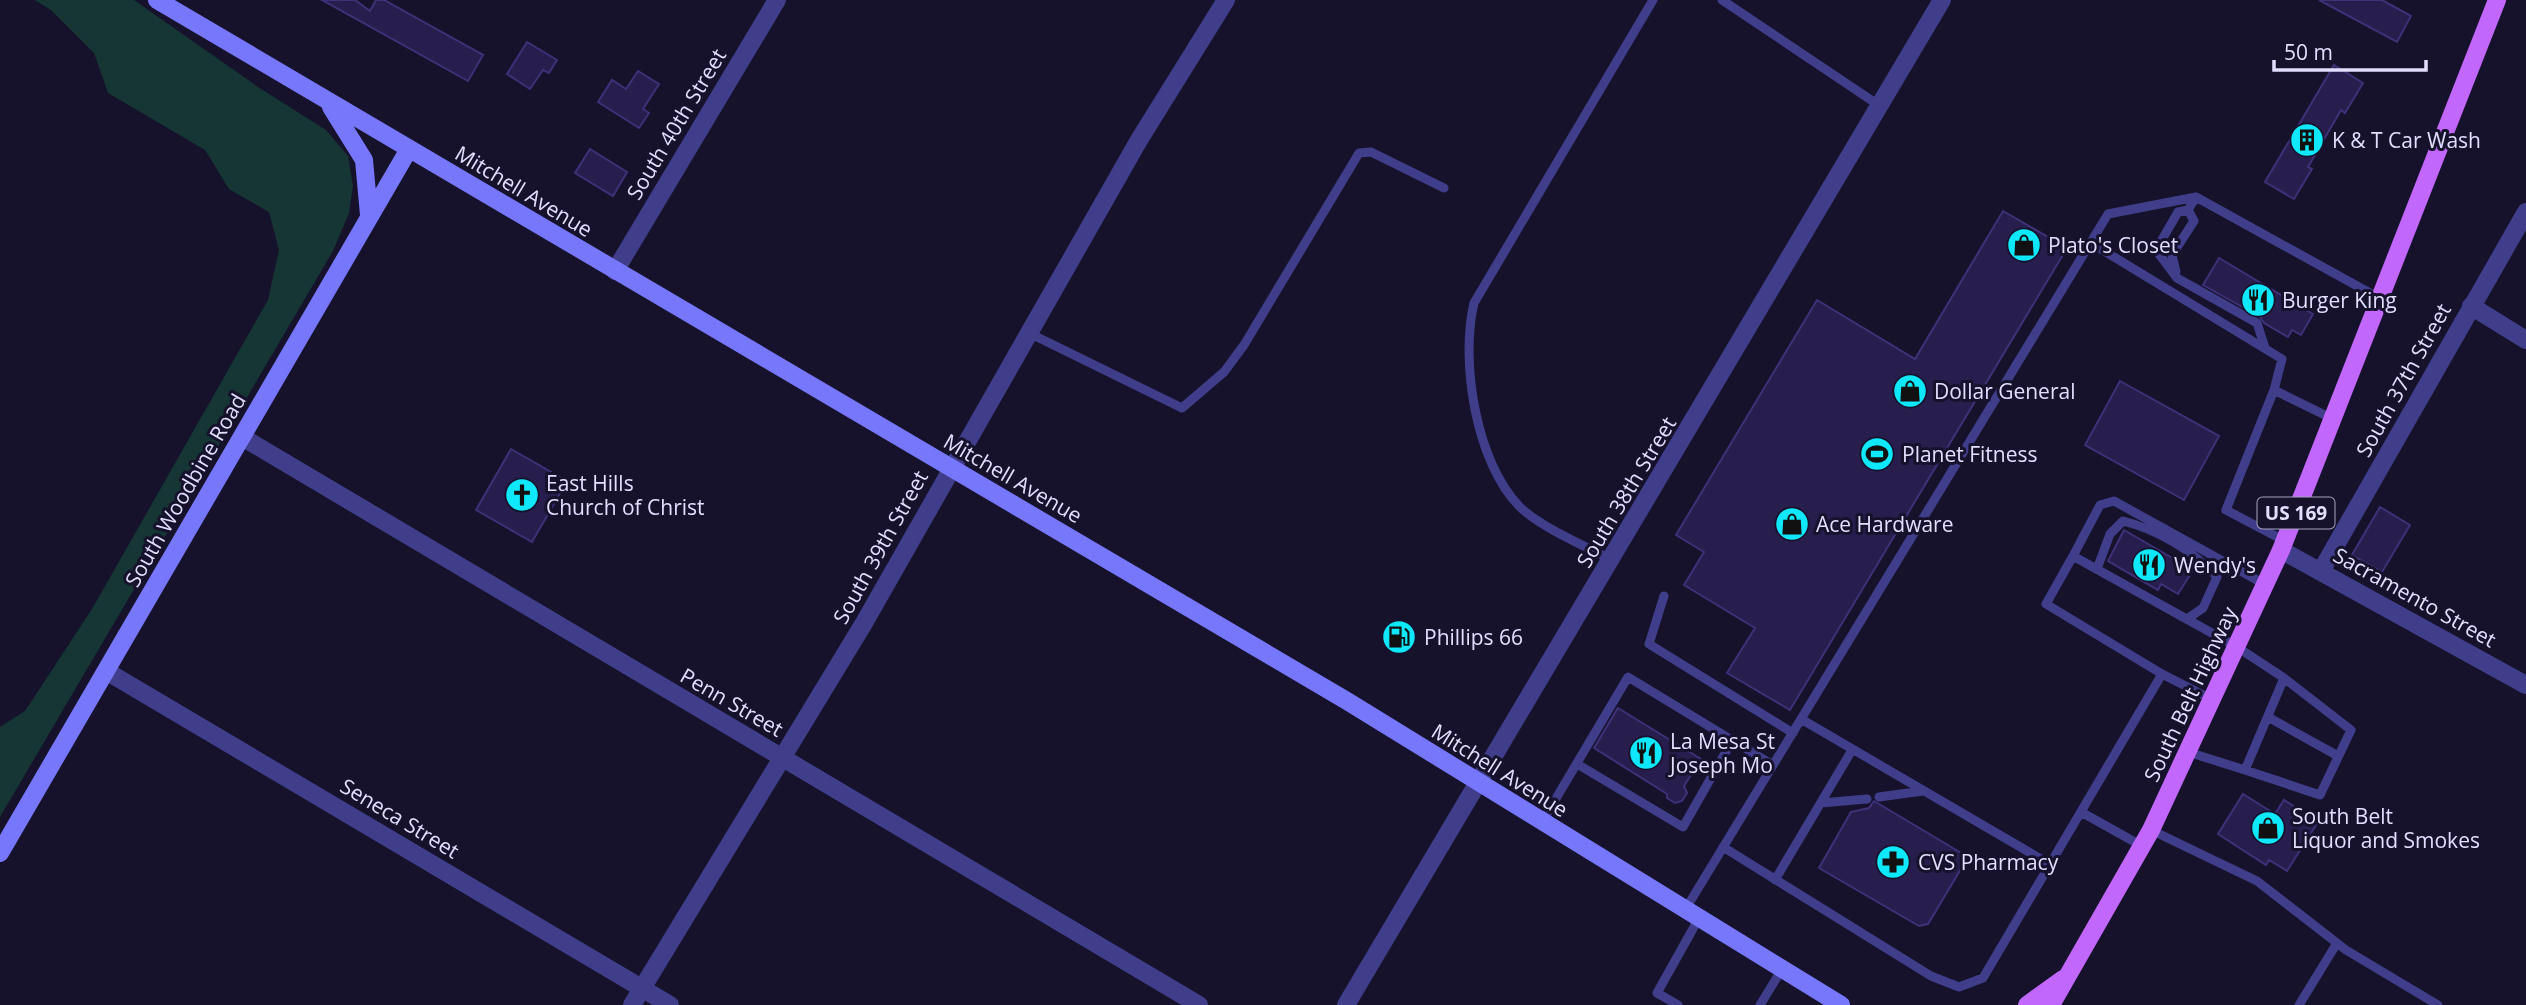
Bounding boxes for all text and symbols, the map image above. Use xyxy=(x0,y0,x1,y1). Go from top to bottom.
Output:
scale bar xyxy=(2274,28,2426,72)
text: 50 m xyxy=(2284,38,2333,66)
street label: South 40th Street xyxy=(620,43,732,205)
building icon: K & T Car Wash xyxy=(2288,121,2326,159)
place label: K & T Car Wash xyxy=(2332,126,2481,154)
street label: Mitchell Avenue xyxy=(450,139,598,243)
shop icon: Plato's Closet xyxy=(2005,226,2043,264)
place label: Plato's Closet xyxy=(2048,231,2178,259)
restaurant icon: Burger King xyxy=(2239,281,2277,319)
place label: Burger King xyxy=(2282,286,2397,314)
street label: South 37th Street xyxy=(2349,298,2457,462)
shop icon: Dollar General xyxy=(1891,372,1929,410)
place label: Dollar General xyxy=(1934,377,2075,405)
street label: South Woodbine Road xyxy=(118,388,252,592)
street label: South 38th Street xyxy=(1570,411,1682,573)
street label: Mitchell Avenue xyxy=(939,427,1087,529)
sports icon: Planet Fitness xyxy=(1858,435,1896,473)
place label: Planet Fitness xyxy=(1902,440,2038,468)
street label: South 39th Street xyxy=(826,465,934,629)
place label: East Hills Church of Christ xyxy=(546,469,705,521)
church icon: East Hills Church of Christ xyxy=(503,476,541,514)
road number: US 169 xyxy=(2258,498,2334,528)
shop icon: Ace Hardware xyxy=(1773,505,1811,543)
place label: Ace Hardware xyxy=(1816,510,1953,538)
street label: Sacramento Street xyxy=(2329,541,2501,653)
restaurant icon: Wendy's xyxy=(2130,546,2168,584)
place label: Wendy's xyxy=(2174,551,2256,579)
street label: South Belt Highway xyxy=(2137,602,2243,786)
fuel station icon: Phillips 66 xyxy=(1380,618,1418,656)
place label: Phillips 66 xyxy=(1424,623,1523,651)
street label: Penn Street xyxy=(676,661,788,743)
street label: Mitchell Avenue xyxy=(1427,717,1573,823)
place label: La Mesa St Joseph Mo xyxy=(1668,727,1775,779)
restaurant icon: La Mesa St Joseph Mo xyxy=(1627,734,1665,772)
street label: Seneca Street xyxy=(335,772,465,864)
place label: South Belt Liquor and Smokes xyxy=(2292,802,2480,854)
shop icon: South Belt Liquor and Smokes xyxy=(2249,809,2287,847)
pharmacy icon: CVS Pharmacy xyxy=(1874,843,1912,881)
place label: CVS Pharmacy xyxy=(1918,848,2059,876)

